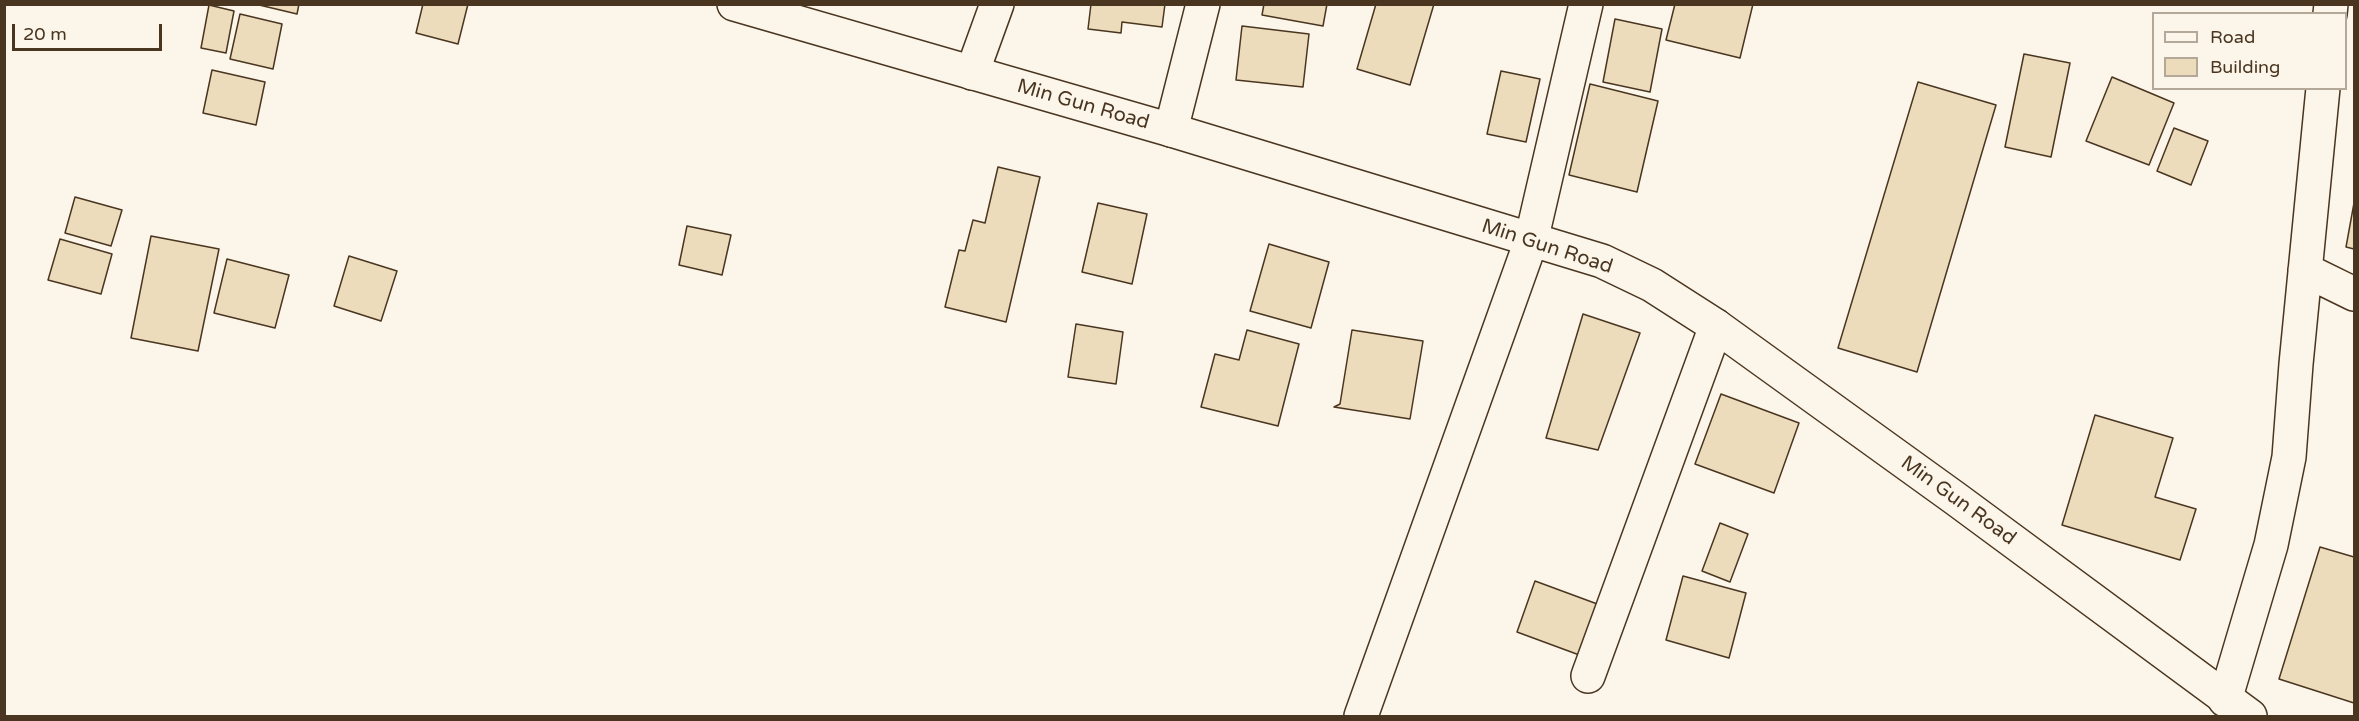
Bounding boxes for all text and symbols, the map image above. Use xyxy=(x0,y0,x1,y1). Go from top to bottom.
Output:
scale bar xyxy=(15,12,165,50)
legend xyxy=(2152,12,2347,90)
text: 20 m xyxy=(23,23,67,45)
text: Road xyxy=(2210,26,2255,48)
text: Building xyxy=(2210,56,2280,78)
street label: Min Gun Road xyxy=(1014,75,1152,135)
street label: Min Gun Road xyxy=(1478,215,1616,279)
street label: Min Gun Road xyxy=(1896,451,2020,551)

